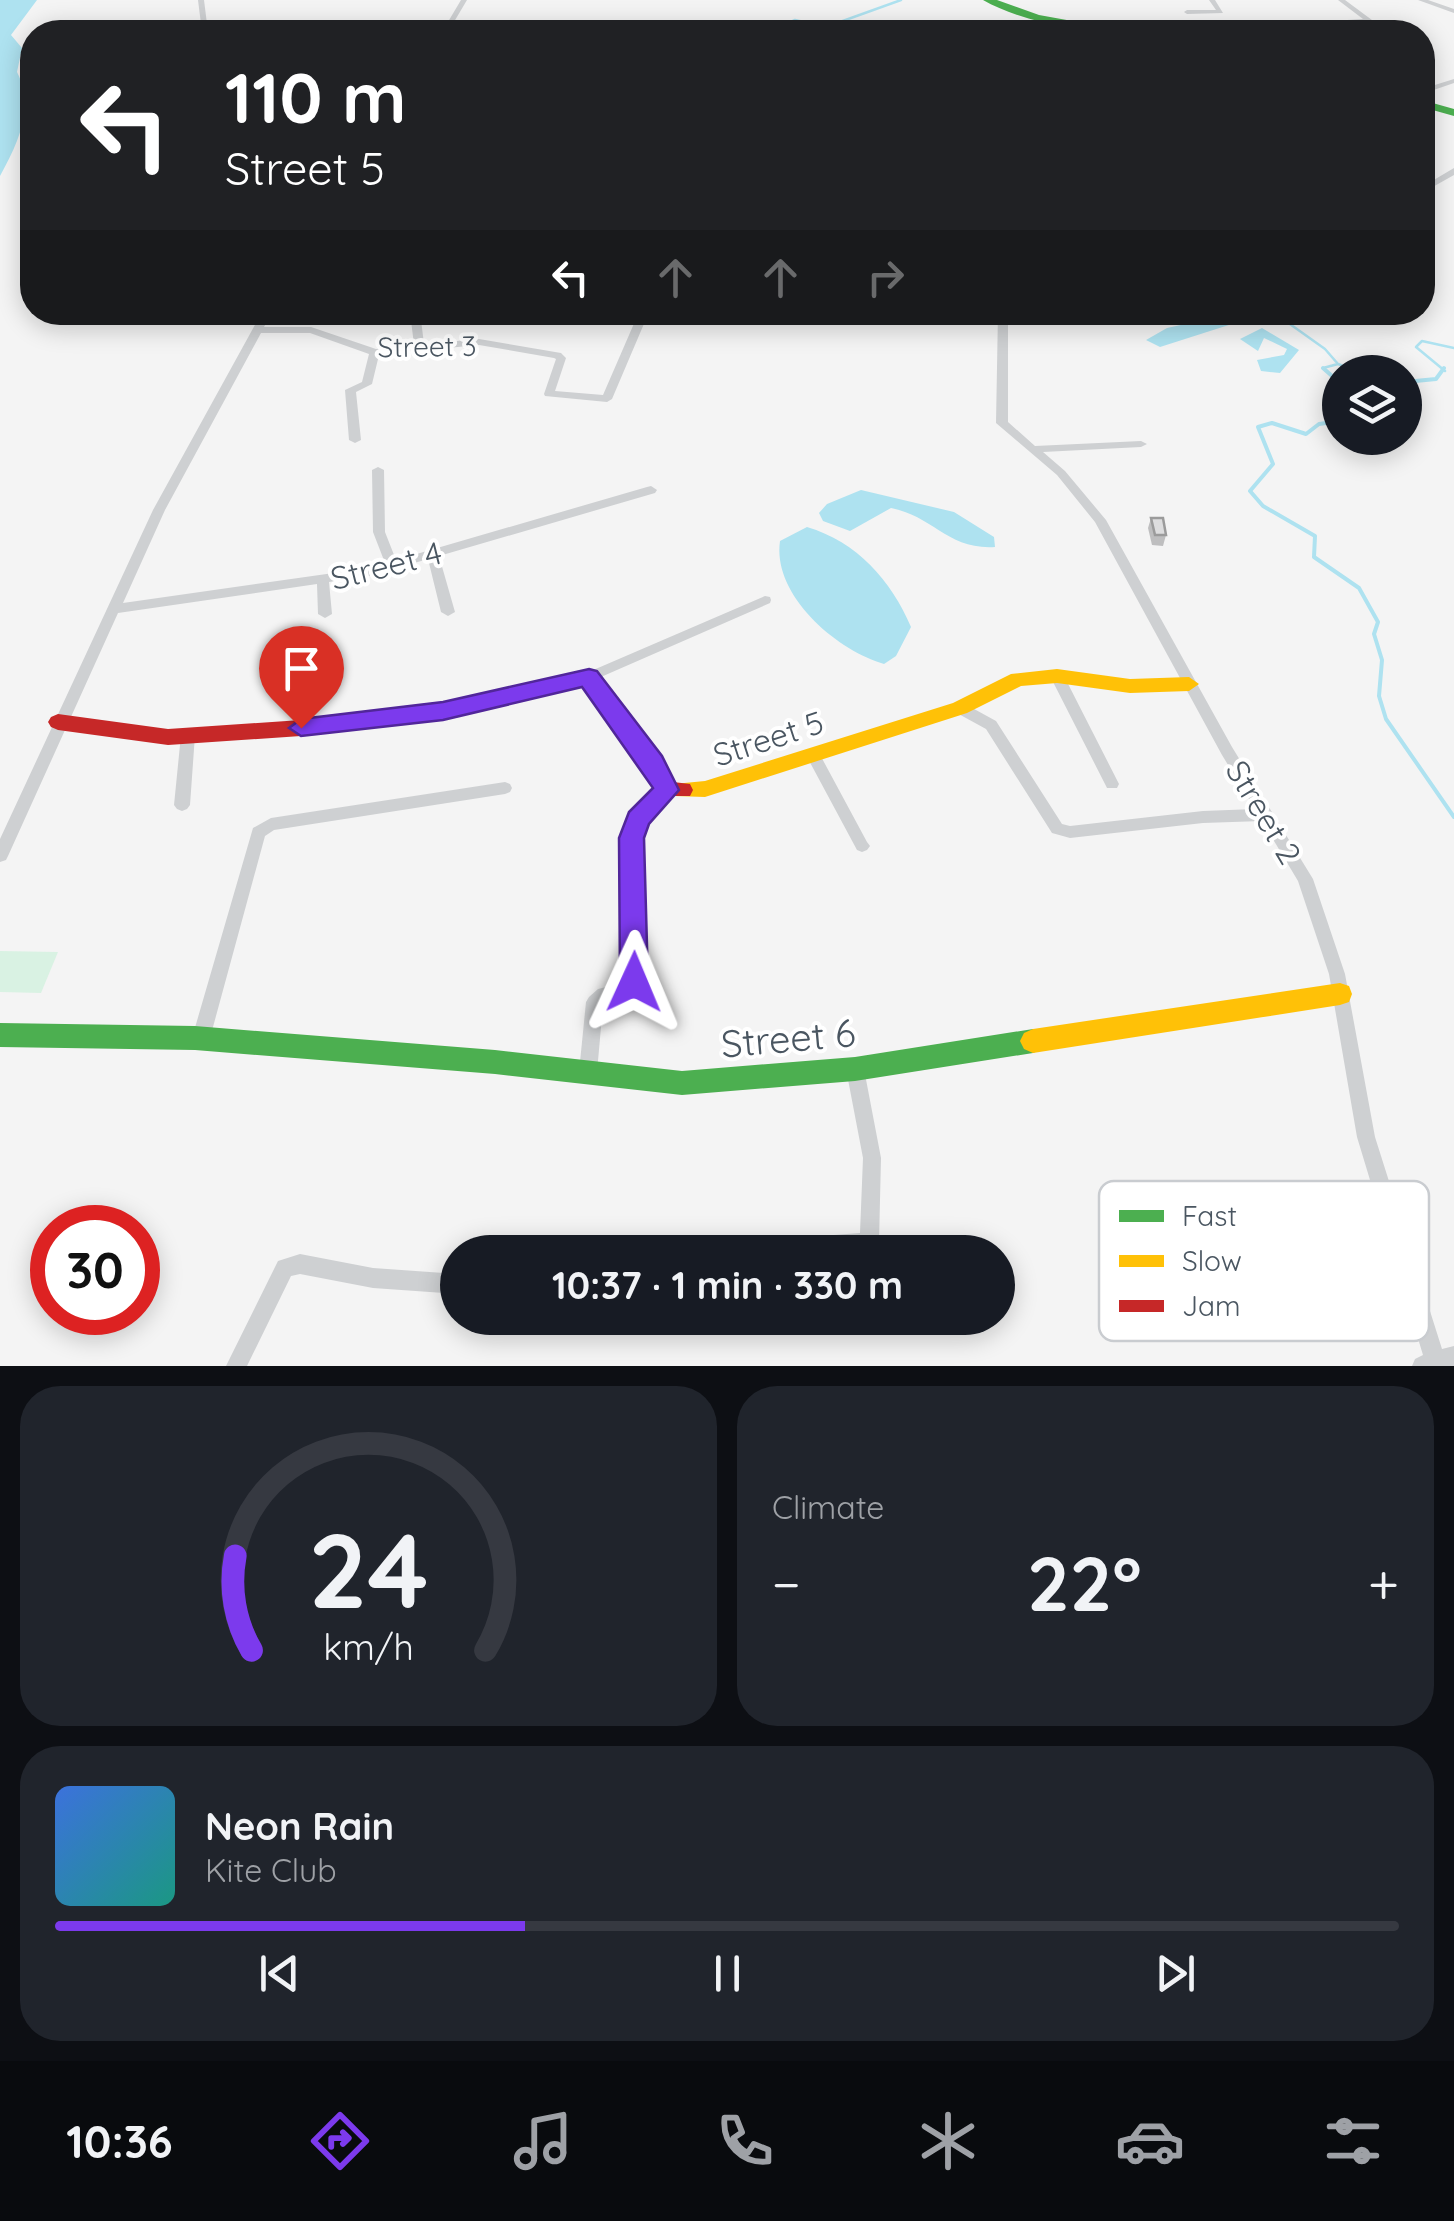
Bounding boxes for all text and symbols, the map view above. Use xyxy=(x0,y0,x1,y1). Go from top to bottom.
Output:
text: 110 m xyxy=(225,53,407,141)
icon: left xyxy=(60,60,190,190)
text: Street 5 xyxy=(225,140,385,196)
icon: left xyxy=(543,250,598,305)
icon: ahead xyxy=(648,250,703,305)
icon: ahead xyxy=(753,250,808,305)
icon: right xyxy=(858,250,913,305)
street label: Street 3 xyxy=(377,328,477,364)
map controls xyxy=(1322,355,1422,455)
button: layers xyxy=(1322,355,1422,455)
street label: Street 4 xyxy=(326,532,446,598)
pin xyxy=(259,626,344,729)
icon: arrive xyxy=(274,641,329,696)
street label: Street 5 xyxy=(708,701,828,775)
street label: Street 2 xyxy=(1218,753,1310,871)
position arrow xyxy=(582,930,686,1034)
street label: Street 6 xyxy=(719,1008,857,1068)
legend xyxy=(1099,1181,1429,1341)
text: Fast xyxy=(1182,1198,1237,1233)
speed limit sign: 30 xyxy=(30,1205,160,1335)
text: Slow xyxy=(1182,1243,1242,1278)
text: 10:37 · 1 min · 330 m xyxy=(552,1261,903,1309)
text: Jam xyxy=(1182,1288,1241,1323)
text: Climate xyxy=(772,1487,884,1527)
text: 24 xyxy=(308,1504,429,1634)
text: 22° xyxy=(1027,1536,1142,1630)
text: − xyxy=(772,1549,801,1618)
text: + xyxy=(1368,1549,1399,1618)
text: km/h xyxy=(323,1624,414,1669)
text: Neon Rain xyxy=(205,1802,394,1850)
text: Kite Club xyxy=(205,1850,337,1890)
icon: previous xyxy=(252,1946,307,2001)
icon: pause xyxy=(700,1946,755,2001)
icon: next xyxy=(1148,1946,1203,2001)
icon: directions xyxy=(305,2106,375,2176)
icon: music xyxy=(508,2106,578,2176)
icon: phone xyxy=(710,2106,780,2176)
icon: climate xyxy=(913,2106,983,2176)
icon: car xyxy=(1115,2106,1185,2176)
icon: filters xyxy=(1318,2106,1388,2176)
text: 10:36 xyxy=(66,2113,173,2169)

